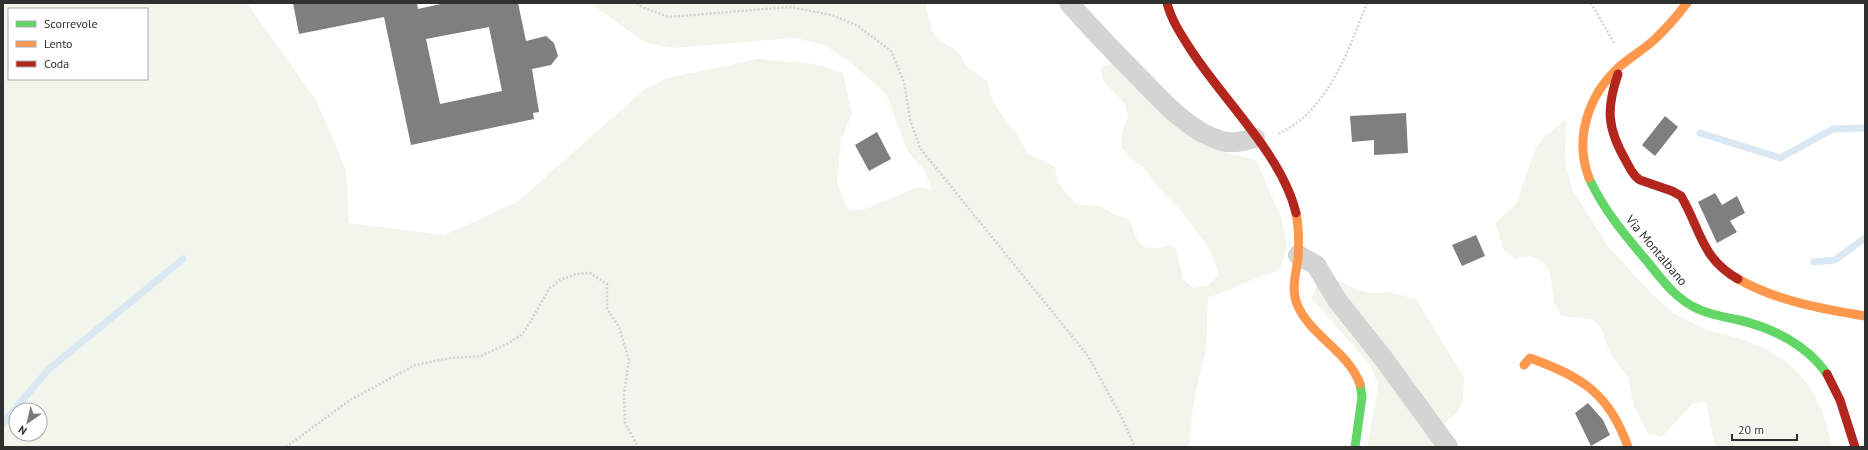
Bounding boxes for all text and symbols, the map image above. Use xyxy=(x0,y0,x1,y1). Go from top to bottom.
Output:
legend xyxy=(8,8,148,80)
text: Scorrevole xyxy=(44,16,98,31)
text: Lento xyxy=(44,36,73,51)
text: Coda xyxy=(44,56,69,71)
street label: Via Montalbano xyxy=(1621,211,1691,289)
north arrow xyxy=(8,402,48,442)
scale bar xyxy=(1732,416,1797,442)
text: N xyxy=(15,422,29,438)
text: 20 m xyxy=(1738,422,1764,437)

